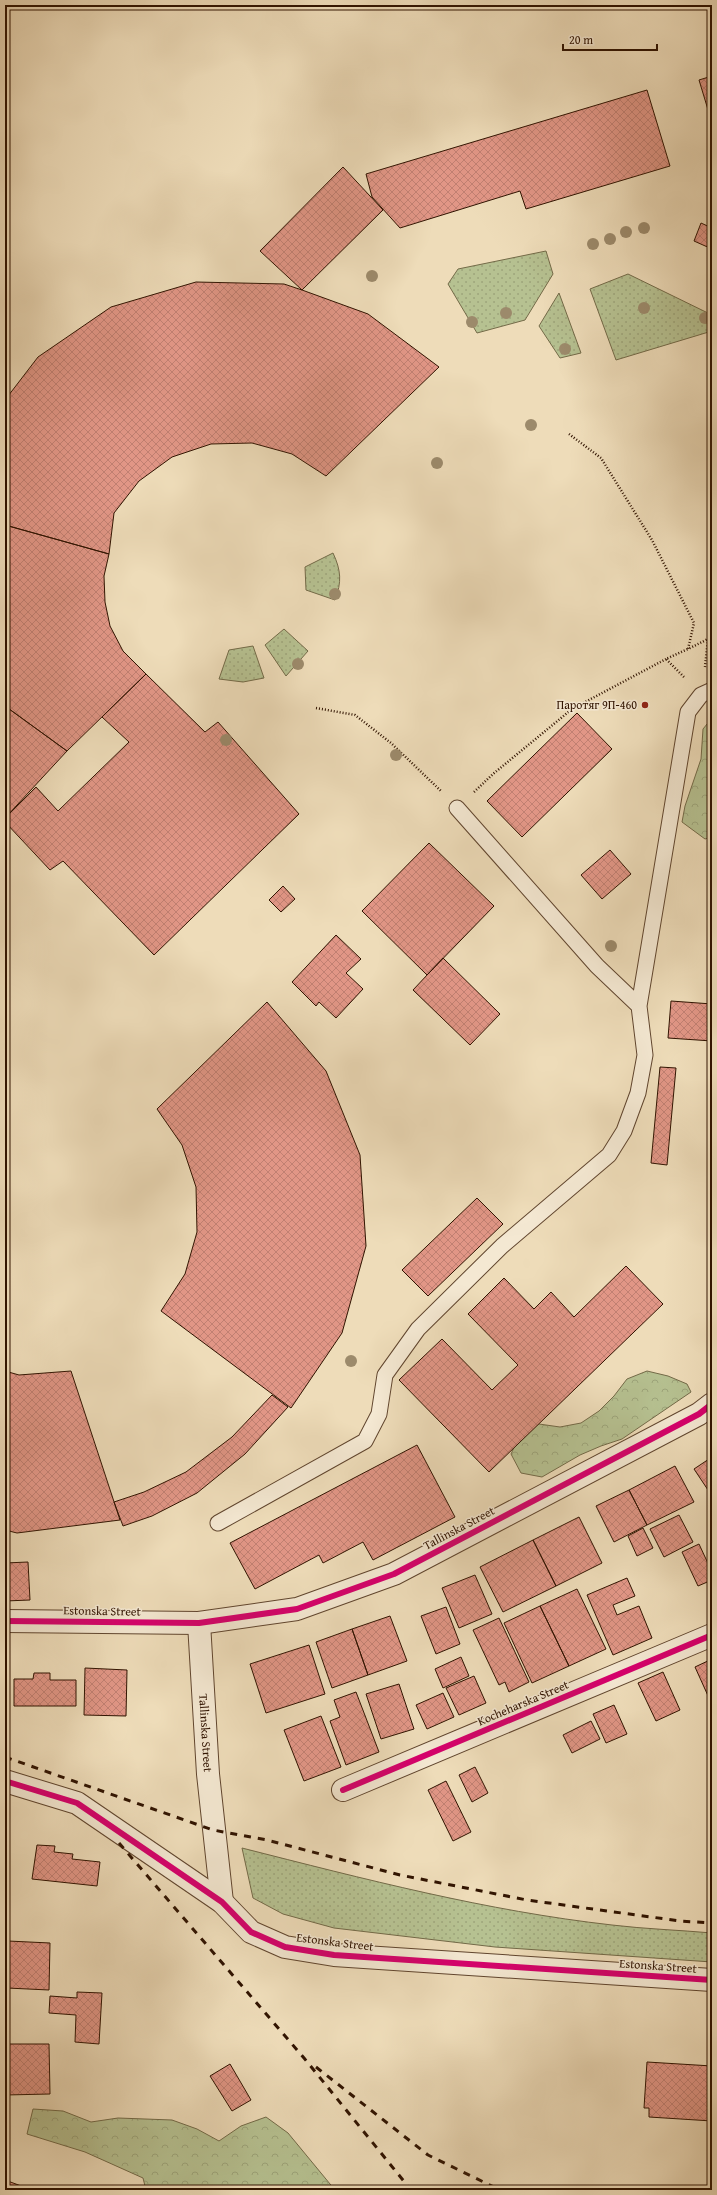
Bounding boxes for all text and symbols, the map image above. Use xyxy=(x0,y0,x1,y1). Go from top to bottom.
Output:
scale bar xyxy=(563,26,657,52)
text: 20 m xyxy=(569,31,593,48)
place label: Паротяг 9П-460 xyxy=(556,696,637,713)
marker: Паротяг 9П-460 xyxy=(640,700,650,710)
street label: Tallinska Street xyxy=(420,1501,498,1553)
street label: Estonska Street xyxy=(63,1601,142,1620)
street label: Kocheharska Street xyxy=(475,1675,572,1729)
street label: Tallinska Street xyxy=(195,1693,217,1773)
street label: Estonska Street xyxy=(296,1928,375,1955)
street label: Estonska Street xyxy=(619,1954,698,1977)

